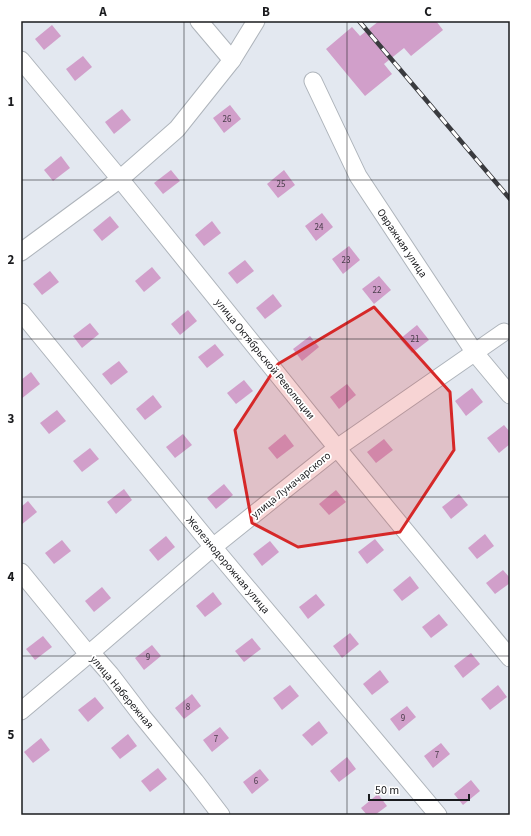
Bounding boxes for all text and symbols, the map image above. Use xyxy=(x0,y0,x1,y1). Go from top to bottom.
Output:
text: A xyxy=(98,3,107,21)
text: B xyxy=(262,3,270,21)
text: C xyxy=(424,3,432,21)
text: 1 xyxy=(8,93,15,111)
house number: 26 xyxy=(223,113,232,126)
house number: 25 xyxy=(277,178,286,191)
street label: Овражная улица xyxy=(373,205,431,281)
house number: 24 xyxy=(315,221,324,234)
text: 2 xyxy=(8,251,15,269)
house number: 23 xyxy=(342,254,351,267)
house number: 22 xyxy=(373,284,382,297)
street label: улица Октябрьской Революции xyxy=(211,295,319,423)
house number: 21 xyxy=(411,333,419,346)
text: 3 xyxy=(8,410,15,428)
street label: улица Луначарского xyxy=(248,448,334,522)
street label: Железнодорожная улица xyxy=(183,513,273,617)
text: 4 xyxy=(8,568,15,586)
house number: 9 xyxy=(146,651,151,664)
street label: улица Набережная xyxy=(87,652,157,732)
house number: 8 xyxy=(186,701,191,714)
house number: 9 xyxy=(401,712,406,725)
text: 5 xyxy=(8,726,15,744)
house number: 7 xyxy=(214,733,219,746)
house number: 7 xyxy=(435,749,440,762)
house number: 6 xyxy=(254,775,259,788)
scale bar xyxy=(369,776,469,802)
text: 50 m xyxy=(375,782,399,799)

